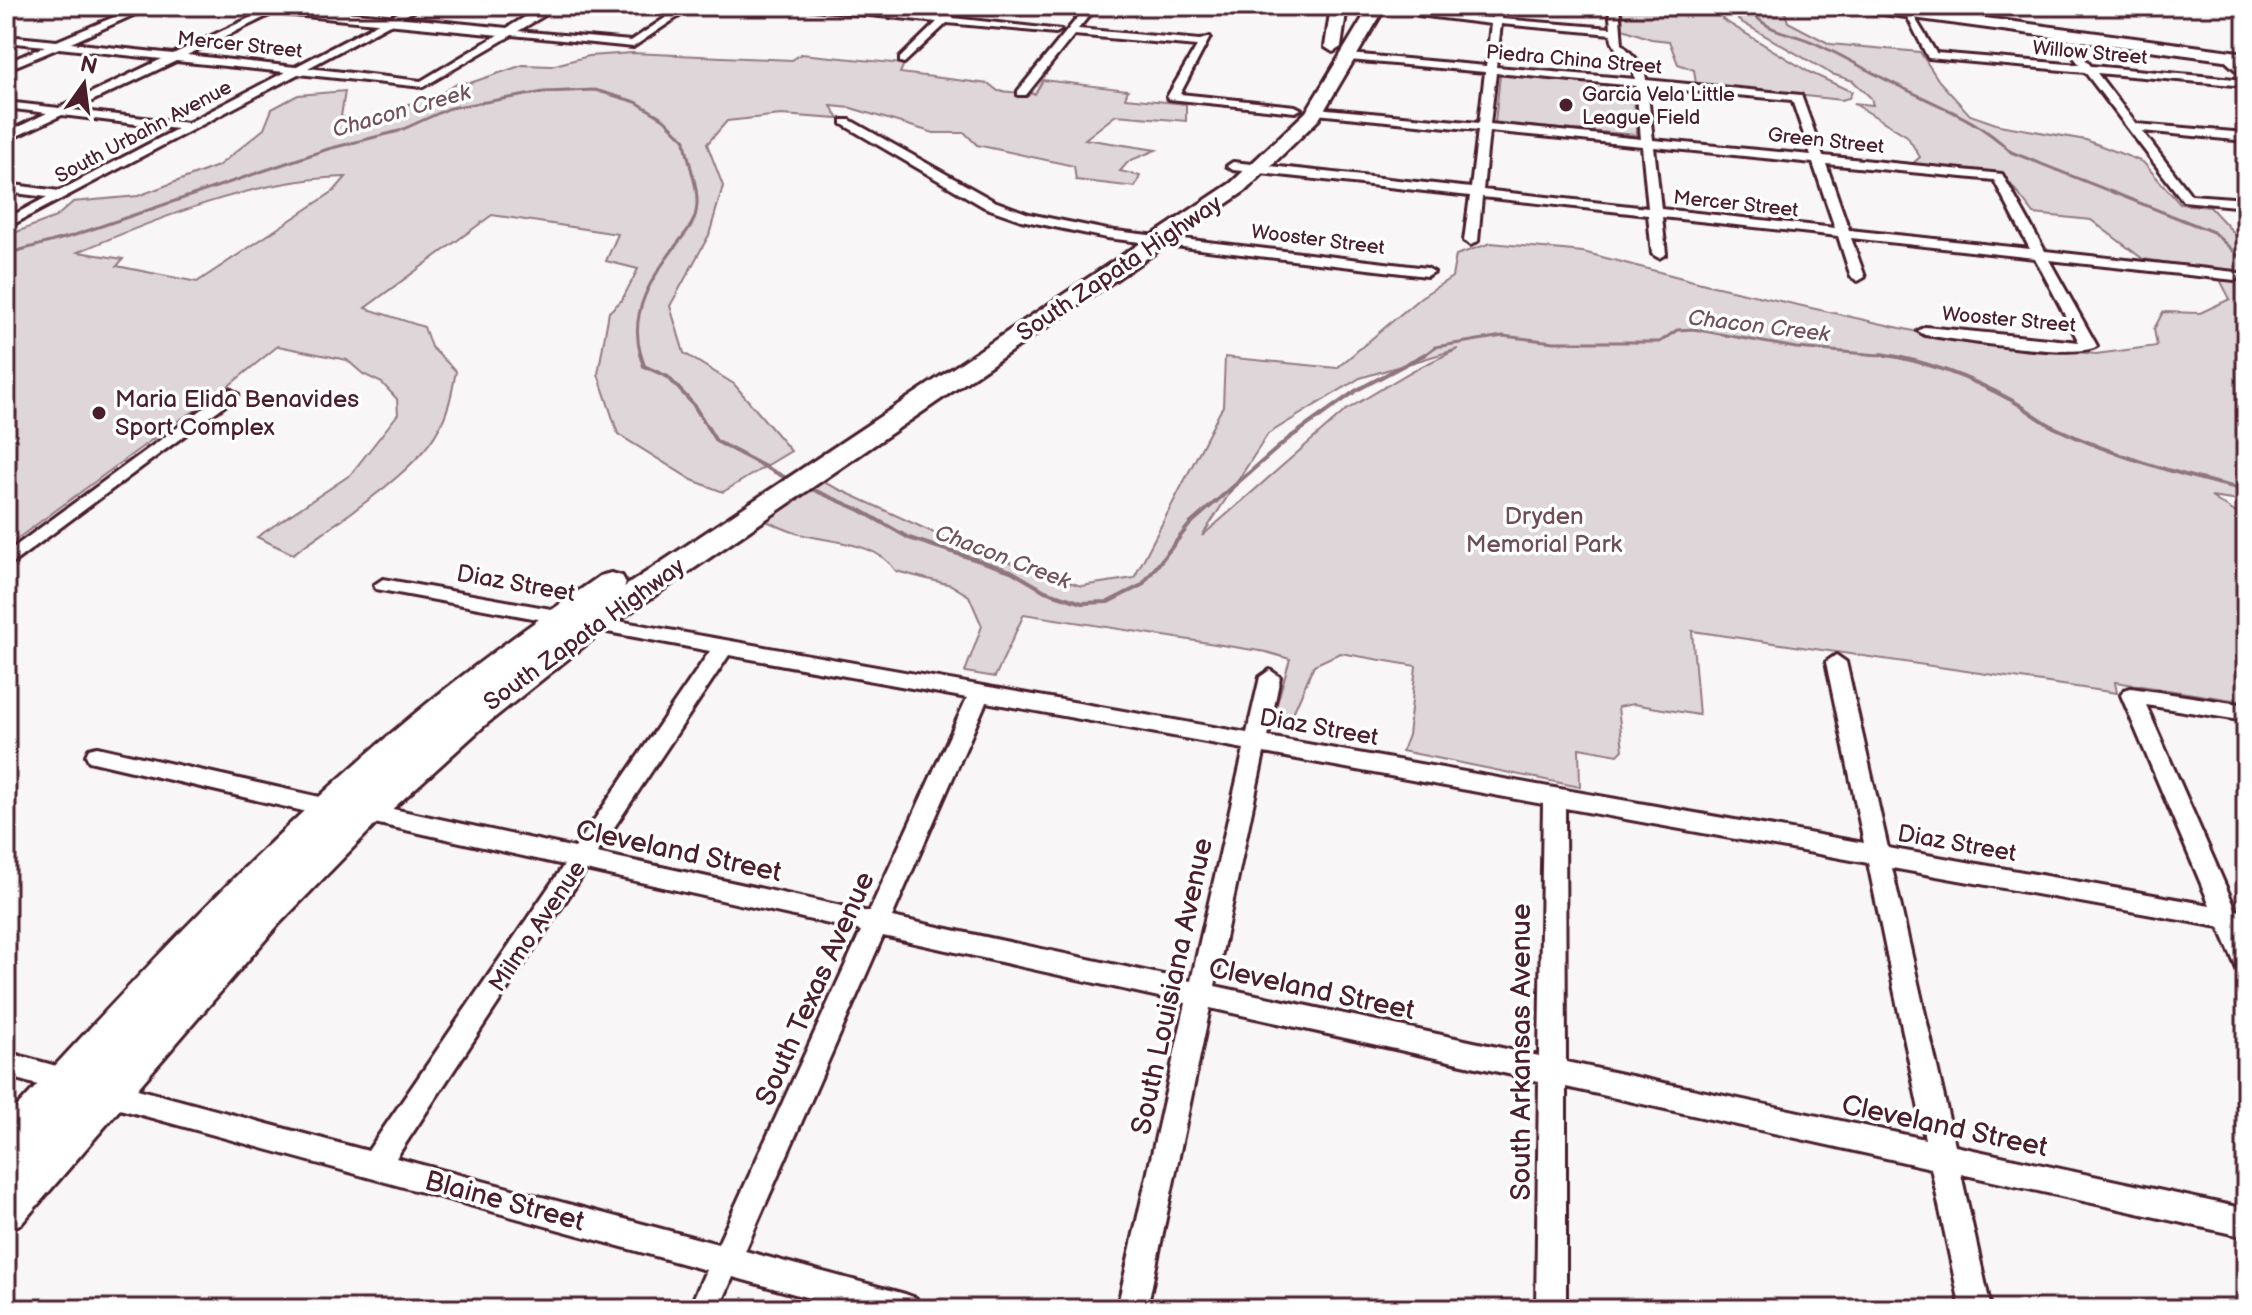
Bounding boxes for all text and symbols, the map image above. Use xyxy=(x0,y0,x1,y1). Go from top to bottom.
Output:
street label: Mercer Street xyxy=(176,26,304,63)
street label: Willow Street xyxy=(2031,36,2148,70)
street label: Piedra China Street xyxy=(1485,40,1663,80)
north arrow xyxy=(44,44,124,124)
text: N xyxy=(77,51,100,81)
street label: South Urbahn Avenue xyxy=(51,75,236,189)
water label: Chacon Creek xyxy=(329,78,475,144)
place label: Garcia Vela Little League Field xyxy=(1582,83,1735,130)
marker: Garcia Vela Little League Field xyxy=(1557,96,1575,114)
street label: Green Street xyxy=(1767,123,1885,159)
street label: Mercer Street xyxy=(1672,185,1800,222)
street label: South Zapata Highway xyxy=(1011,189,1228,348)
street label: Wooster Street xyxy=(1250,220,1386,260)
street label: Wooster Street xyxy=(1941,302,2077,338)
water label: Chacon Creek xyxy=(1686,304,1832,349)
place label: Maria Elida Benavides Sport Complex xyxy=(115,385,359,442)
marker: Maria Elida Benavides Sport Complex xyxy=(90,404,108,422)
park label: Dryden Memorial Park xyxy=(1466,502,1622,559)
water label: Chacon Creek xyxy=(931,519,1075,596)
street label: South Zapata Highway xyxy=(478,552,691,717)
street label: Diaz Street xyxy=(454,559,578,608)
street label: Diaz Street xyxy=(1257,703,1381,752)
street label: Cleveland Street xyxy=(573,814,785,889)
street label: Diaz Street xyxy=(1895,819,2019,868)
street label: South Louisiana Avenue xyxy=(1125,835,1220,1138)
street label: Milmo Avenue xyxy=(483,855,592,997)
street label: South Texas Avenue xyxy=(749,867,882,1111)
street label: South Arkansas Avenue xyxy=(1505,904,1538,1201)
street label: Cleveland Street xyxy=(1206,952,1418,1027)
street label: Cleveland Street xyxy=(1839,1089,2051,1164)
street label: Blaine Street xyxy=(421,1164,588,1239)

